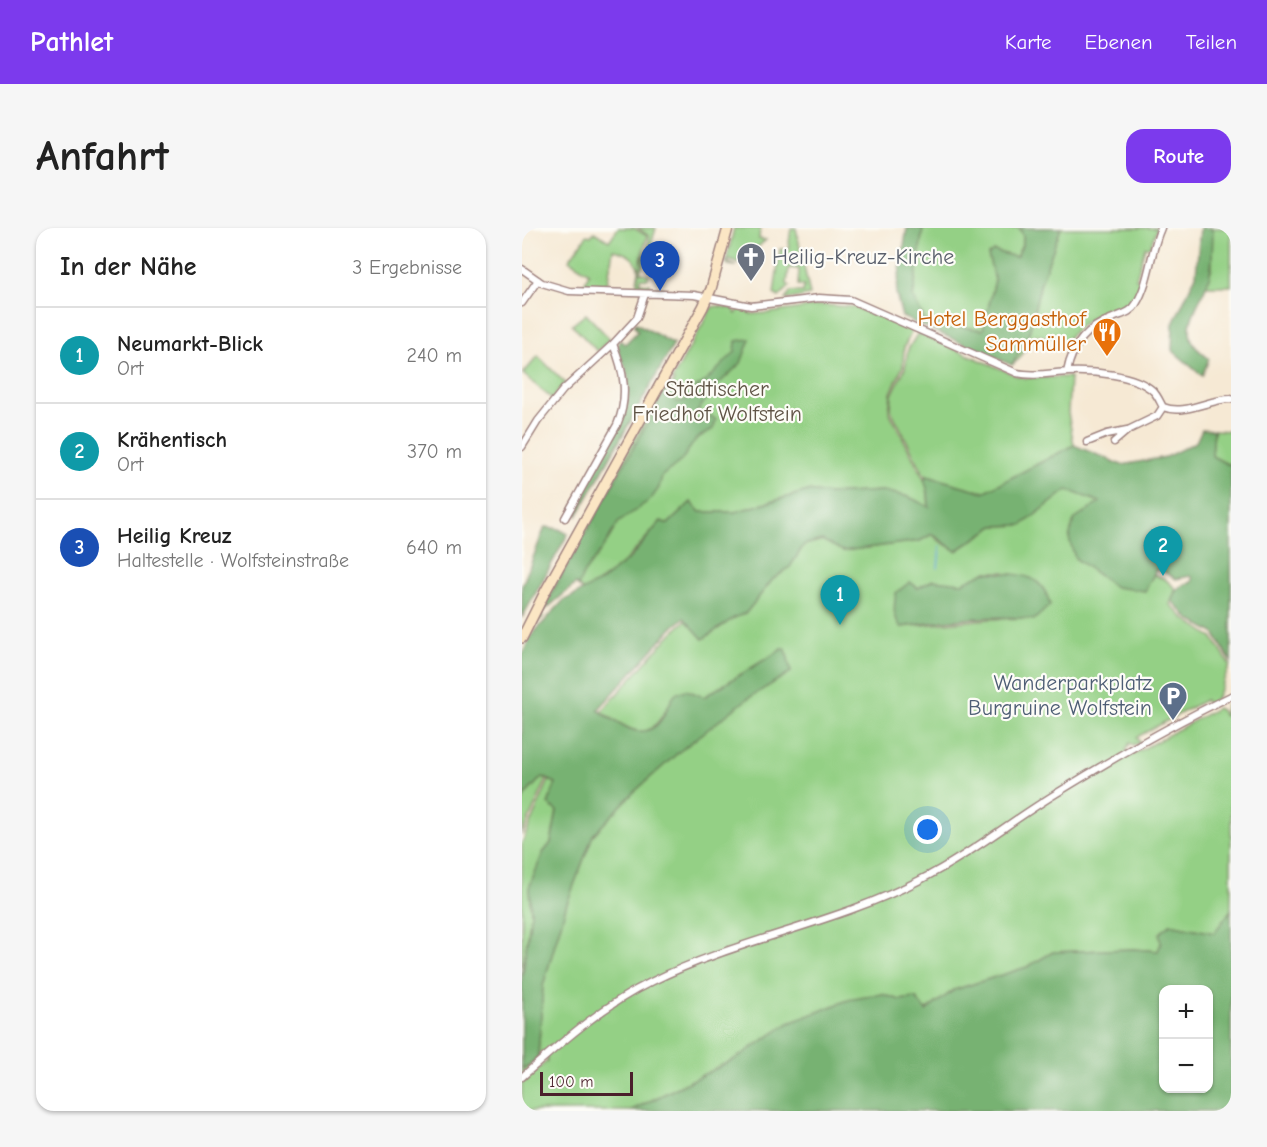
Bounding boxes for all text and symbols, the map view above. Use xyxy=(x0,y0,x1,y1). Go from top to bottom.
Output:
text: Pathlet xyxy=(30,26,113,58)
text: Karte xyxy=(1005,30,1052,54)
text: Ebenen xyxy=(1085,30,1153,54)
text: Teilen xyxy=(1186,30,1237,54)
button: Route xyxy=(1126,129,1231,183)
text: Anfahrt xyxy=(36,132,169,181)
church icon: Heilig-Kreuz-Kirche xyxy=(735,241,767,283)
pin: 3 xyxy=(640,242,680,291)
place label: Heilig-Kreuz-Kirche xyxy=(772,244,954,270)
text: In der Nähe xyxy=(60,252,197,282)
text: 3 Ergebnisse xyxy=(352,256,462,279)
place label: Hotel Berggasthof Sammüller xyxy=(917,306,1088,357)
restaurant icon: Hotel Berggasthof Sammüller xyxy=(1091,316,1123,358)
text: Neumarkt-Blick xyxy=(117,331,263,357)
text: 1 xyxy=(76,344,83,367)
text: 240 m xyxy=(407,344,462,367)
text: Ort xyxy=(117,357,144,380)
park label: Städtischer Friedhof Wolfstein xyxy=(632,376,802,427)
text: Krähentisch xyxy=(117,427,227,453)
text: 2 xyxy=(75,440,84,463)
text: 370 m xyxy=(407,440,462,463)
text: Ort xyxy=(117,453,144,476)
text: Heilig Kreuz xyxy=(117,523,232,549)
pin: 2 xyxy=(1144,526,1182,576)
text: 3 xyxy=(75,536,84,559)
text: 640 m xyxy=(406,536,462,559)
text: Haltestelle · Wolfsteinstraße xyxy=(117,549,349,572)
pin: 1 xyxy=(820,576,860,625)
place label: Wanderparkplatz Burgruine Wolfstein xyxy=(968,670,1152,721)
parking icon: Wanderparkplatz Burgruine Wolfstein xyxy=(1157,680,1189,722)
your location xyxy=(913,815,942,844)
map controls xyxy=(1159,985,1213,1093)
button: + xyxy=(1159,985,1213,1039)
button: − xyxy=(1159,1039,1213,1093)
scale bar xyxy=(540,1069,633,1096)
text: 100 m xyxy=(549,1073,593,1091)

